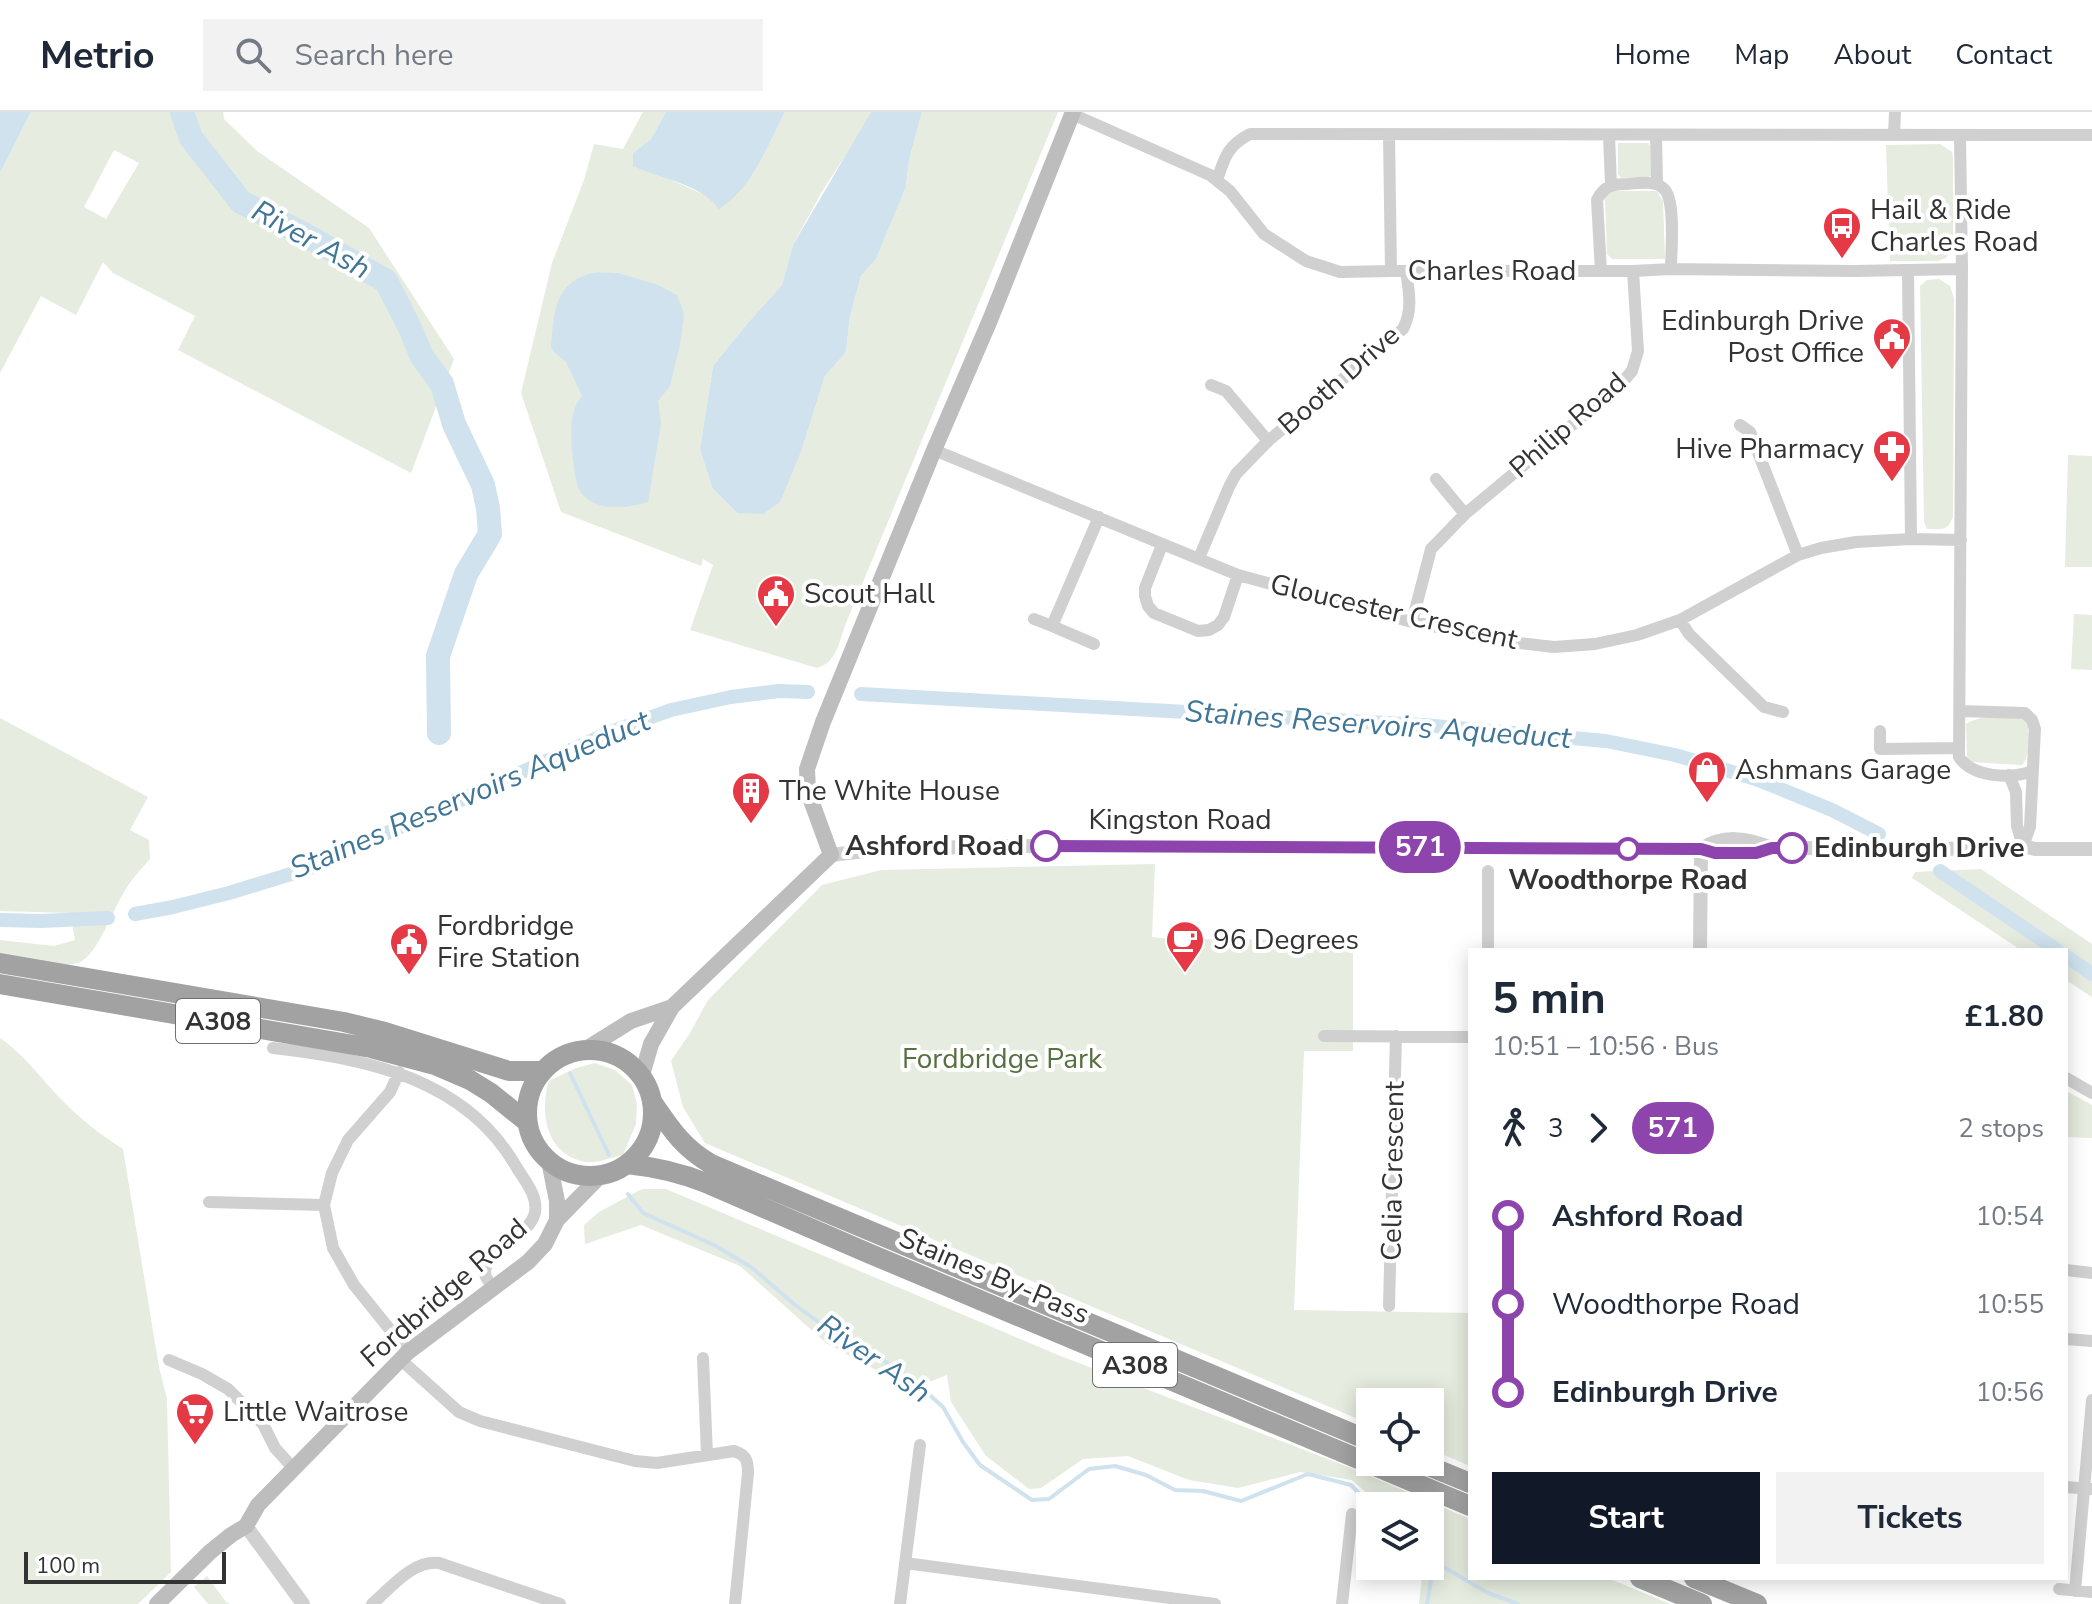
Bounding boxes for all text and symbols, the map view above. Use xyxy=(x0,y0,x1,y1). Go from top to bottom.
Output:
search box xyxy=(203,19,763,91)
text: Metrio xyxy=(40,30,155,81)
icon: search xyxy=(231,33,275,77)
text: Search here xyxy=(295,35,454,76)
text: Home xyxy=(1615,36,1690,74)
text: Map xyxy=(1734,36,1789,74)
text: About xyxy=(1833,36,1911,74)
text: Contact xyxy=(1955,36,2052,74)
water label: River Ash xyxy=(244,191,378,289)
place label: Hail & Ride Charles Road xyxy=(1870,191,2038,261)
bus stop icon: Hail & Ride Charles Road xyxy=(1821,205,1863,260)
street label: Charles Road xyxy=(1408,252,1576,290)
place label: Edinburgh Drive Post Office xyxy=(1661,302,1864,372)
public building icon: Edinburgh Drive Post Office xyxy=(1871,316,1913,371)
street label: Booth Drive xyxy=(1270,317,1408,443)
street label: Philip Road xyxy=(1501,364,1635,486)
pharmacy icon: Hive Pharmacy xyxy=(1871,428,1913,483)
place label: Hive Pharmacy xyxy=(1675,430,1865,468)
street label: Gloucester Crescent xyxy=(1267,565,1522,659)
public building icon: Scout Hall xyxy=(755,573,797,628)
place label: Scout Hall xyxy=(804,575,936,613)
water label: Staines Reservoirs Aqueduct xyxy=(1184,691,1574,759)
water label: Staines Reservoirs Aqueduct xyxy=(284,700,657,889)
shop icon: Ashmans Garage xyxy=(1686,749,1728,804)
place label: Ashmans Garage xyxy=(1735,751,1951,789)
building icon: The White House xyxy=(730,770,772,825)
place label: The White House xyxy=(779,772,1000,810)
street label: Kingston Road xyxy=(1088,801,1272,839)
line badge: 571 xyxy=(1374,821,1466,873)
place label: Ashford Road xyxy=(845,827,1024,865)
text: 571 xyxy=(1395,828,1445,866)
place label: Edinburgh Drive xyxy=(1814,829,2025,867)
marker: Ashford Road xyxy=(1031,831,1061,861)
marker: Edinburgh Drive xyxy=(1777,833,1807,863)
marker: Woodthorpe Road xyxy=(1617,838,1639,860)
place label: Woodthorpe Road xyxy=(1508,861,1748,899)
place label: Fordbridge Fire Station xyxy=(437,907,580,977)
cafe icon: 96 Degrees xyxy=(1164,919,1206,974)
public building icon: Fordbridge Fire Station xyxy=(388,921,430,976)
place label: 96 Degrees xyxy=(1213,921,1359,959)
text: 5 min xyxy=(1492,969,1606,1029)
text: £1.80 xyxy=(1965,996,2044,1037)
road number: A308 xyxy=(176,999,260,1043)
text: 10:51 – 10:56 · Bus xyxy=(1492,1029,1719,1064)
park label: Fordbridge Park xyxy=(902,1040,1103,1078)
street label: Celia Crescent xyxy=(1372,1081,1414,1261)
icon: walk xyxy=(1492,1106,1536,1150)
icon: forward xyxy=(1576,1106,1620,1150)
text: 571 xyxy=(1648,1109,1698,1147)
text: 3 xyxy=(1548,1111,1564,1146)
text: 2 stops xyxy=(1958,1111,2044,1146)
text: Ashford Road xyxy=(1552,1196,1744,1237)
text: 10:54 xyxy=(1976,1199,2044,1234)
street label: Fordbridge Road xyxy=(353,1210,535,1376)
street label: Staines By-Pass xyxy=(893,1219,1095,1333)
text: Woodthorpe Road xyxy=(1552,1284,1800,1325)
text: 10:55 xyxy=(1976,1287,2044,1322)
water label: River Ash xyxy=(809,1305,939,1413)
road number: A308 xyxy=(1093,1343,1177,1387)
text: Edinburgh Drive xyxy=(1552,1372,1778,1413)
text: 10:56 xyxy=(1976,1375,2044,1410)
map controls xyxy=(1356,1388,1444,1580)
button: locate xyxy=(1356,1388,1444,1476)
supermarket icon: Little Waitrose xyxy=(174,1391,216,1446)
place label: Little Waitrose xyxy=(223,1393,408,1431)
button: Start xyxy=(1492,1472,1760,1564)
button: Tickets xyxy=(1776,1472,2044,1564)
button: layers xyxy=(1356,1492,1444,1580)
scale bar xyxy=(24,1548,226,1584)
text: 100 m xyxy=(36,1551,100,1581)

